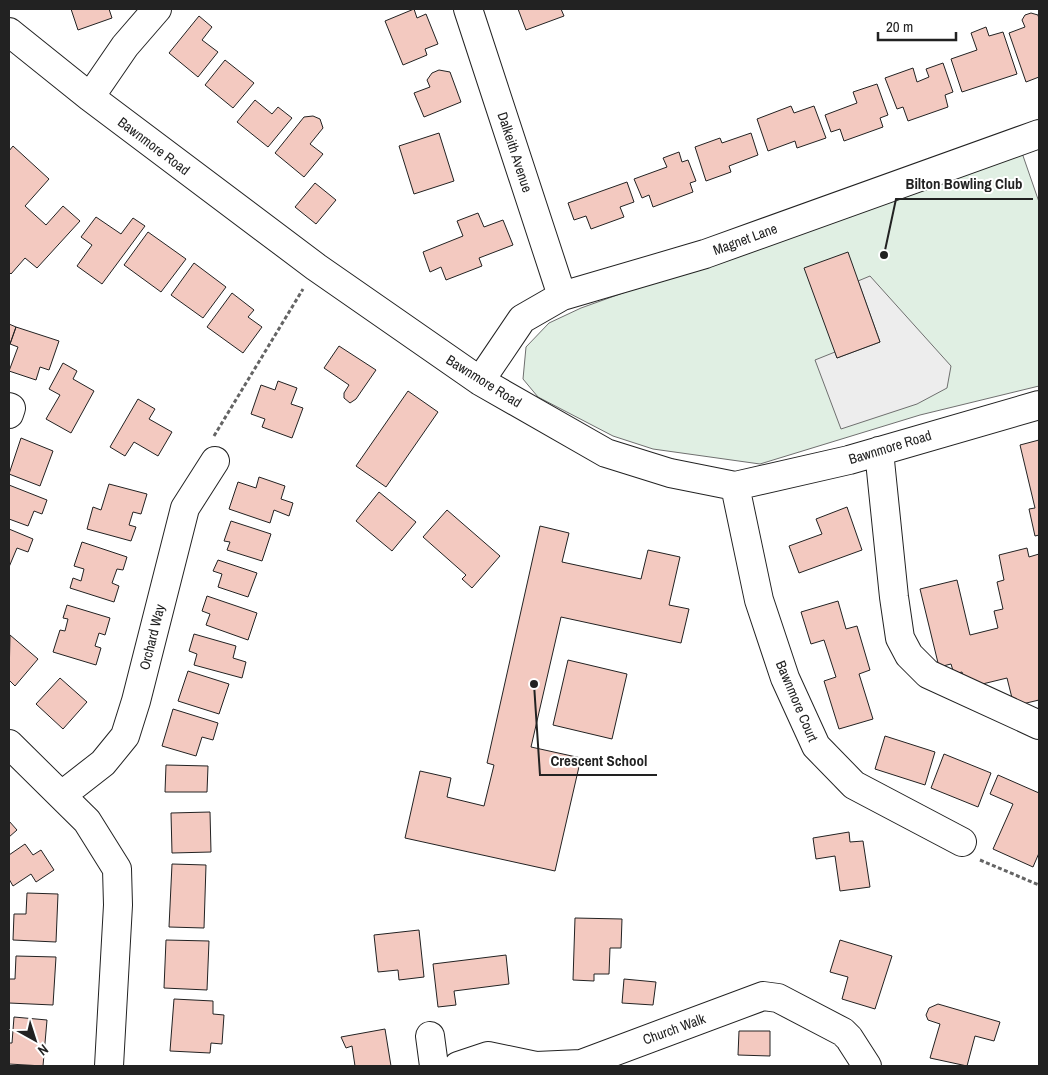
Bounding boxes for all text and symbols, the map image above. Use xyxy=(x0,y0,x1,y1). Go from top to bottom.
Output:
scale bar xyxy=(878,10,956,42)
text: 20 m xyxy=(886,16,913,37)
street label: Dalkeith Avenue xyxy=(494,110,536,194)
street label: Bawnmore Road xyxy=(114,113,194,179)
callout: Bilton Bowling Club xyxy=(896,169,1033,199)
text: Bilton Bowling Club xyxy=(906,173,1022,194)
street label: Magnet Lane xyxy=(710,219,780,259)
street label: Bawnmore Road xyxy=(443,351,525,411)
street label: Bawnmore Road xyxy=(846,426,934,468)
street label: Orchard Way xyxy=(135,602,169,672)
street label: Bawnmore Court xyxy=(772,658,822,744)
callout: Crescent School xyxy=(540,745,657,775)
text: Crescent School xyxy=(550,750,648,771)
street label: Church Walk xyxy=(640,1009,708,1049)
north arrow xyxy=(10,1015,60,1065)
text: N xyxy=(34,1040,52,1060)

